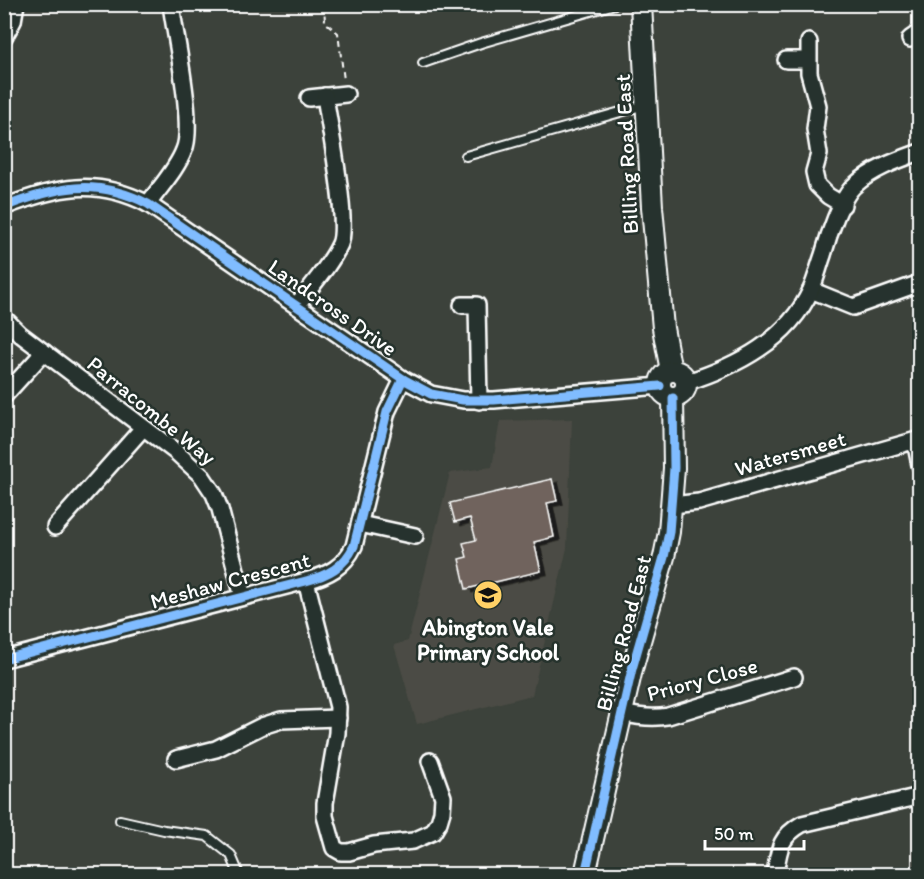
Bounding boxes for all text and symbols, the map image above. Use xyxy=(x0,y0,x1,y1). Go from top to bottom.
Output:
street label: Billing Road East xyxy=(609,73,644,235)
street label: Landcross Drive xyxy=(263,253,402,362)
street label: Parracombe Way xyxy=(82,350,222,471)
street label: Watersmeet xyxy=(732,425,849,482)
street label: Meshaw Crescent xyxy=(147,546,313,615)
street label: Billing Road East xyxy=(590,552,657,714)
school or university icon: Abington Vale Primary School xyxy=(472,579,504,611)
place label: Abington Vale Primary School xyxy=(417,614,560,666)
street label: Priory Close xyxy=(644,652,760,707)
scale bar xyxy=(705,813,804,851)
text: 50 m xyxy=(714,823,754,845)

